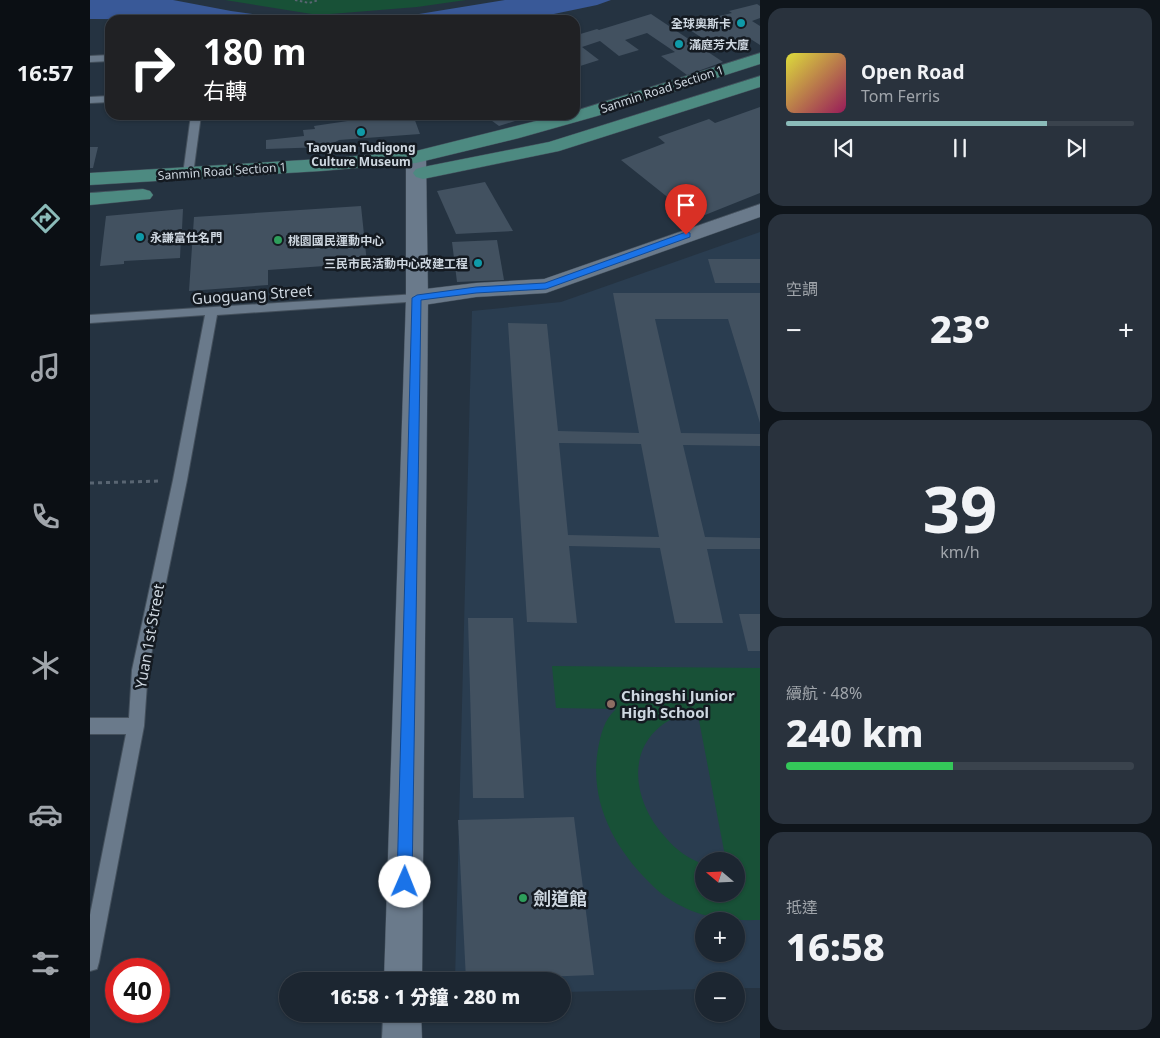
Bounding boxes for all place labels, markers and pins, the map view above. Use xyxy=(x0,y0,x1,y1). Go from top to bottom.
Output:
place label: 全球奧斯卡 xyxy=(671,15,731,32)
marker: 全球奧斯卡 xyxy=(735,17,747,29)
place label: 滿庭芳大廈 xyxy=(689,36,749,53)
marker: 滿庭芳大廈 xyxy=(673,38,685,50)
marker: Taoyuan Tudigong Culture Museum xyxy=(355,126,367,138)
place label: Taoyuan Tudigong Culture Museum xyxy=(307,139,415,170)
pin xyxy=(665,184,707,235)
place label: 永謙富仕名門 xyxy=(150,229,222,246)
marker: 永謙富仕名門 xyxy=(134,231,146,243)
place label: 桃園國民運動中心 xyxy=(288,232,384,249)
marker: 桃園國民運動中心 xyxy=(272,234,284,246)
place label: 三民市民活動中心改建工程 xyxy=(324,255,468,272)
marker: 三民市民活動中心改建工程 xyxy=(472,257,484,269)
place label: Chingshi Junior High School xyxy=(621,685,735,722)
marker: Chingshi Junior High School xyxy=(605,698,617,710)
place label: 劍道館 xyxy=(533,886,587,910)
marker: 劍道館 xyxy=(517,892,529,904)

